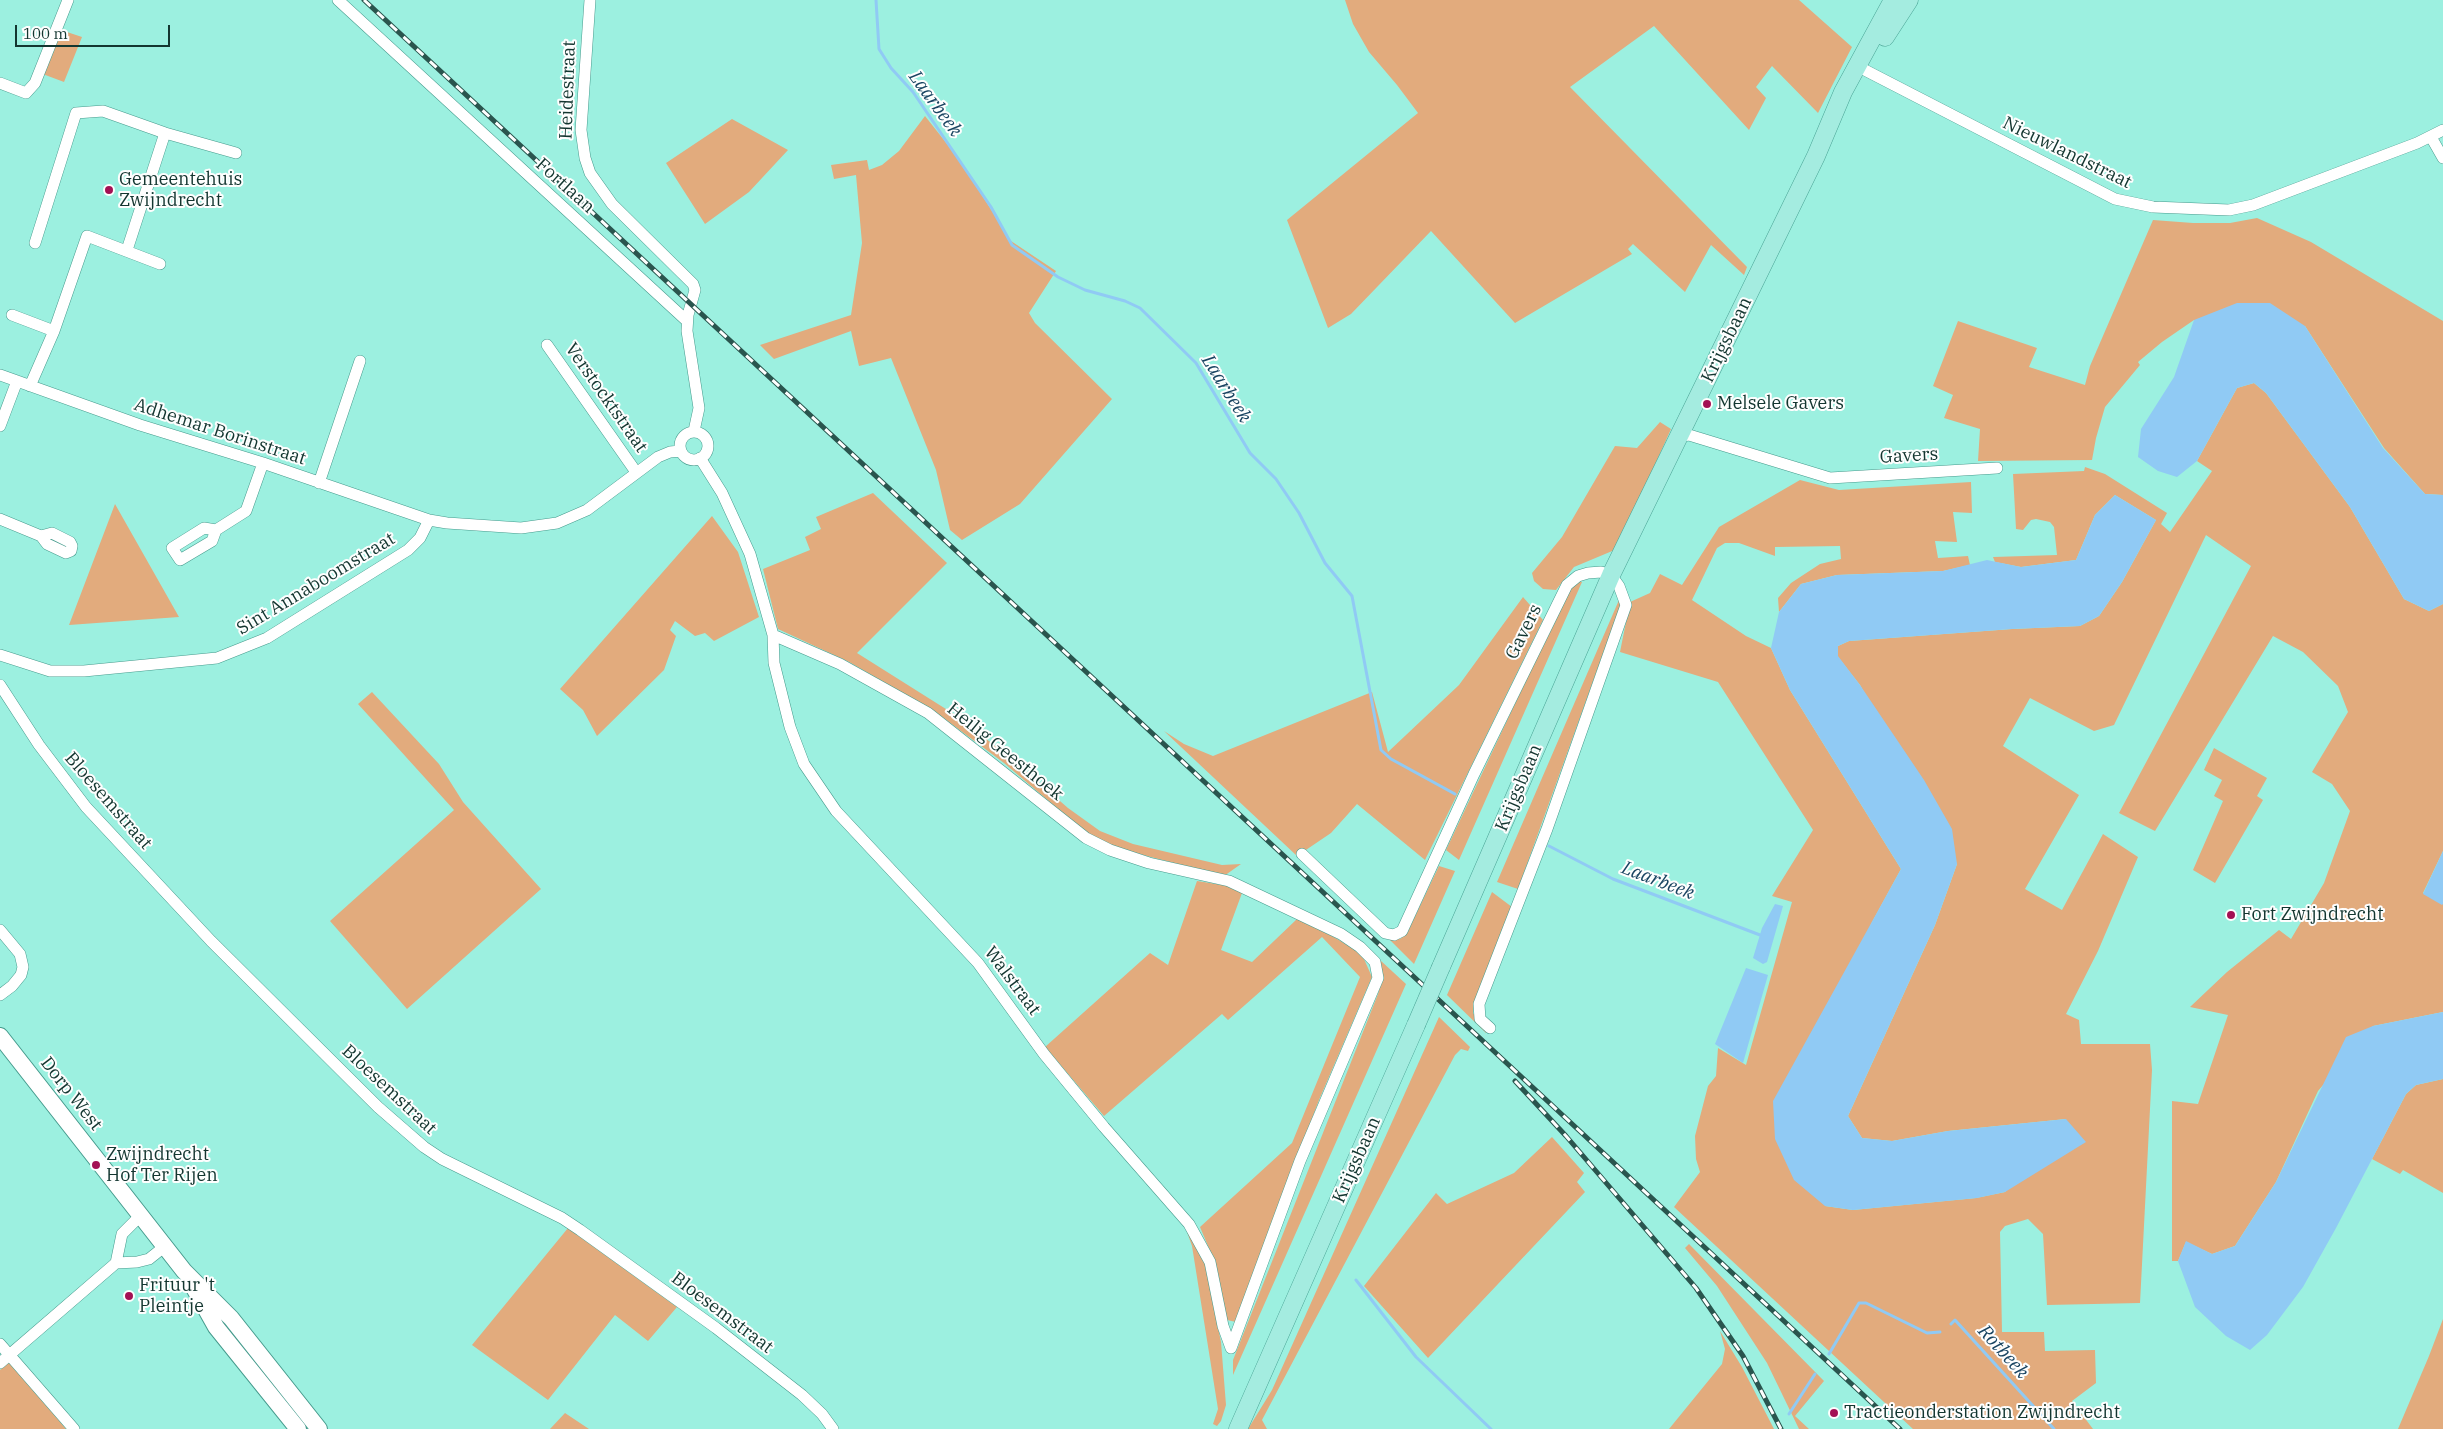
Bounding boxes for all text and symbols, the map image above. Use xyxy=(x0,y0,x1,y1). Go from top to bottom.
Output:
scale bar xyxy=(18,15,172,47)
text: 100 m xyxy=(23,24,68,43)
street label: Heidestraat xyxy=(555,40,581,140)
water label: Laarbeek xyxy=(903,67,967,141)
street label: Nieuwlandstraat xyxy=(1999,112,2135,194)
street label: Fortlaan xyxy=(531,154,599,218)
place label: Gemeentehuis Zwijndrecht xyxy=(119,169,242,212)
marker: Gemeentehuis Zwijndrecht xyxy=(103,184,115,196)
street label: Krijgsbaan xyxy=(1697,294,1757,386)
street label: Verstocktstraat xyxy=(560,339,652,457)
water label: Laarbeek xyxy=(1196,351,1256,427)
place label: Melsele Gavers xyxy=(1717,393,1844,415)
street label: Adhemar Borinstraat xyxy=(131,394,309,470)
marker: Melsele Gavers xyxy=(1701,398,1713,410)
street label: Gavers xyxy=(1879,444,1939,468)
street label: Sint Annaboomstraat xyxy=(233,528,399,640)
street label: Gavers xyxy=(1501,601,1547,663)
street label: Heilig Geesthoek xyxy=(942,698,1068,806)
street label: Krijgsbaan xyxy=(1491,741,1547,835)
street label: Bloesemstraat xyxy=(60,748,156,854)
water label: Laarbeek xyxy=(1618,857,1698,905)
place label: Fort Zwijndrecht xyxy=(2241,904,2384,926)
marker: Fort Zwijndrecht xyxy=(2225,909,2237,921)
street label: Walstraat xyxy=(979,942,1045,1020)
street label: Bloesemstraat xyxy=(337,1041,441,1139)
street label: Dorp West xyxy=(36,1053,106,1135)
street label: Krijgsbaan xyxy=(1328,1113,1386,1207)
place label: Zwijndrecht Hof Ter Rijen xyxy=(106,1144,218,1186)
marker: Zwijndrecht Hof Ter Rijen xyxy=(90,1159,102,1171)
street label: Bloesemstraat xyxy=(667,1268,777,1358)
place label: Frituur 't Pleintje xyxy=(139,1275,215,1318)
marker: Frituur 't Pleintje xyxy=(123,1290,135,1302)
water label: Rotbeek xyxy=(1973,1320,2033,1384)
place label: Tractieonderstation Zwijndrecht xyxy=(1844,1402,2120,1424)
marker: Tractieonderstation Zwijndrecht xyxy=(1828,1407,1840,1419)

